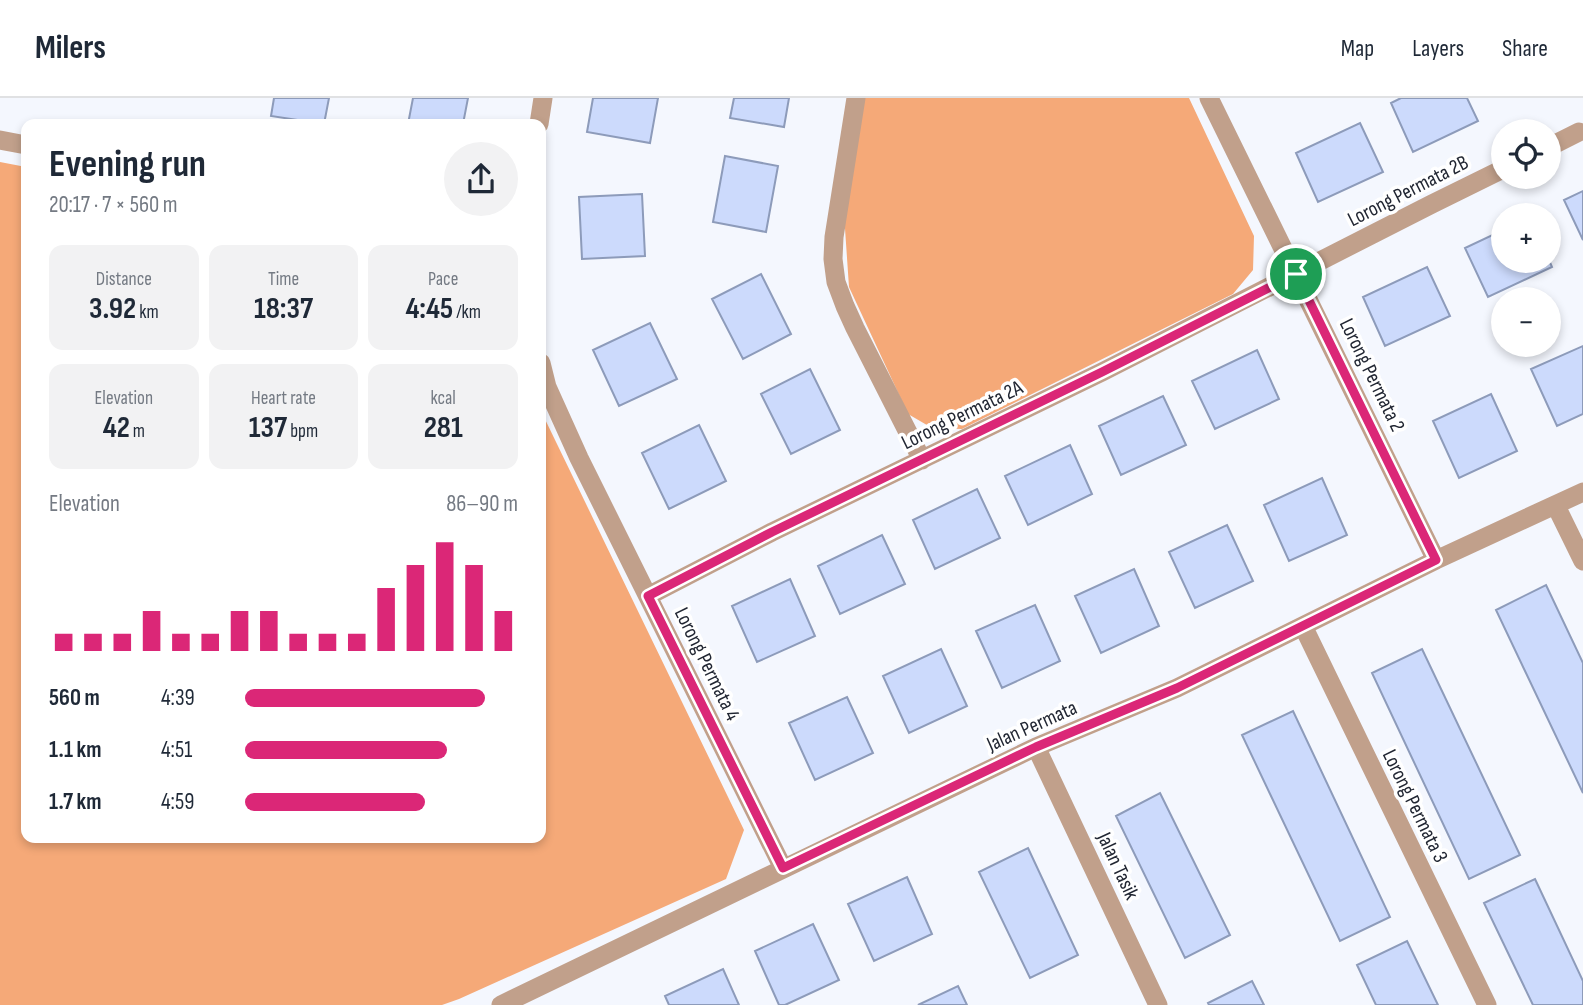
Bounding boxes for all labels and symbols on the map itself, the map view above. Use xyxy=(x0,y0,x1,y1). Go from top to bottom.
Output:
street label: Lorong Permata 2B xyxy=(1344,150,1472,232)
pin xyxy=(1266,244,1326,304)
street label: Lorong Permata 2 xyxy=(1334,314,1410,436)
street label: Lorong Permata 2A xyxy=(897,374,1028,455)
street label: Lorong Permata 4 xyxy=(669,603,745,725)
street label: Jalan Permata xyxy=(982,695,1081,757)
street label: Lorong Permata 3 xyxy=(1377,745,1453,867)
street label: Jalan Tasik xyxy=(1091,827,1144,904)

